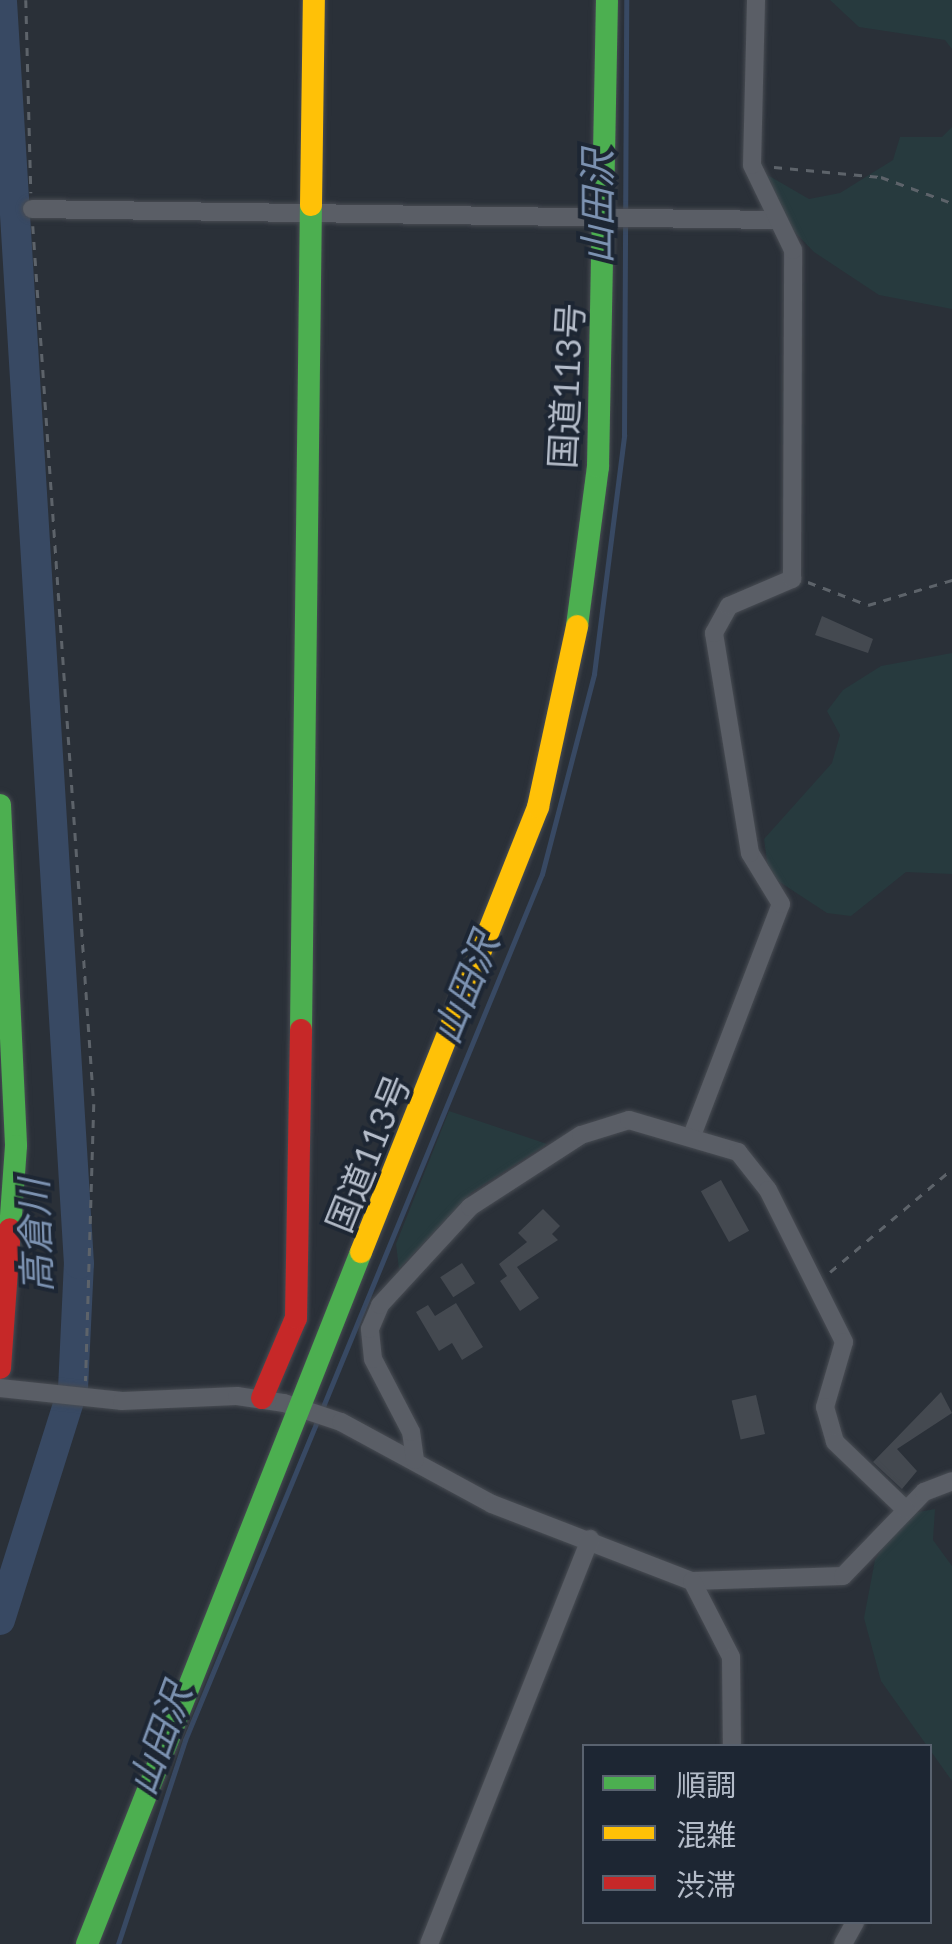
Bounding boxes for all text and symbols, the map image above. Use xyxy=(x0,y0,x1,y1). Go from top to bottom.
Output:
water label: 山田沢 xyxy=(574,150,620,264)
street label: 国道113号 xyxy=(540,302,590,470)
water label: 山田沢 xyxy=(423,927,507,1049)
street label: 国道113号 xyxy=(316,1068,418,1238)
water label: 高倉川 xyxy=(10,1178,60,1294)
water label: 山田沢 xyxy=(118,1678,200,1800)
legend xyxy=(582,1744,932,1924)
text: 順調 xyxy=(676,1766,736,1802)
text: 混雑 xyxy=(676,1816,736,1852)
text: 渋滞 xyxy=(676,1866,736,1902)

